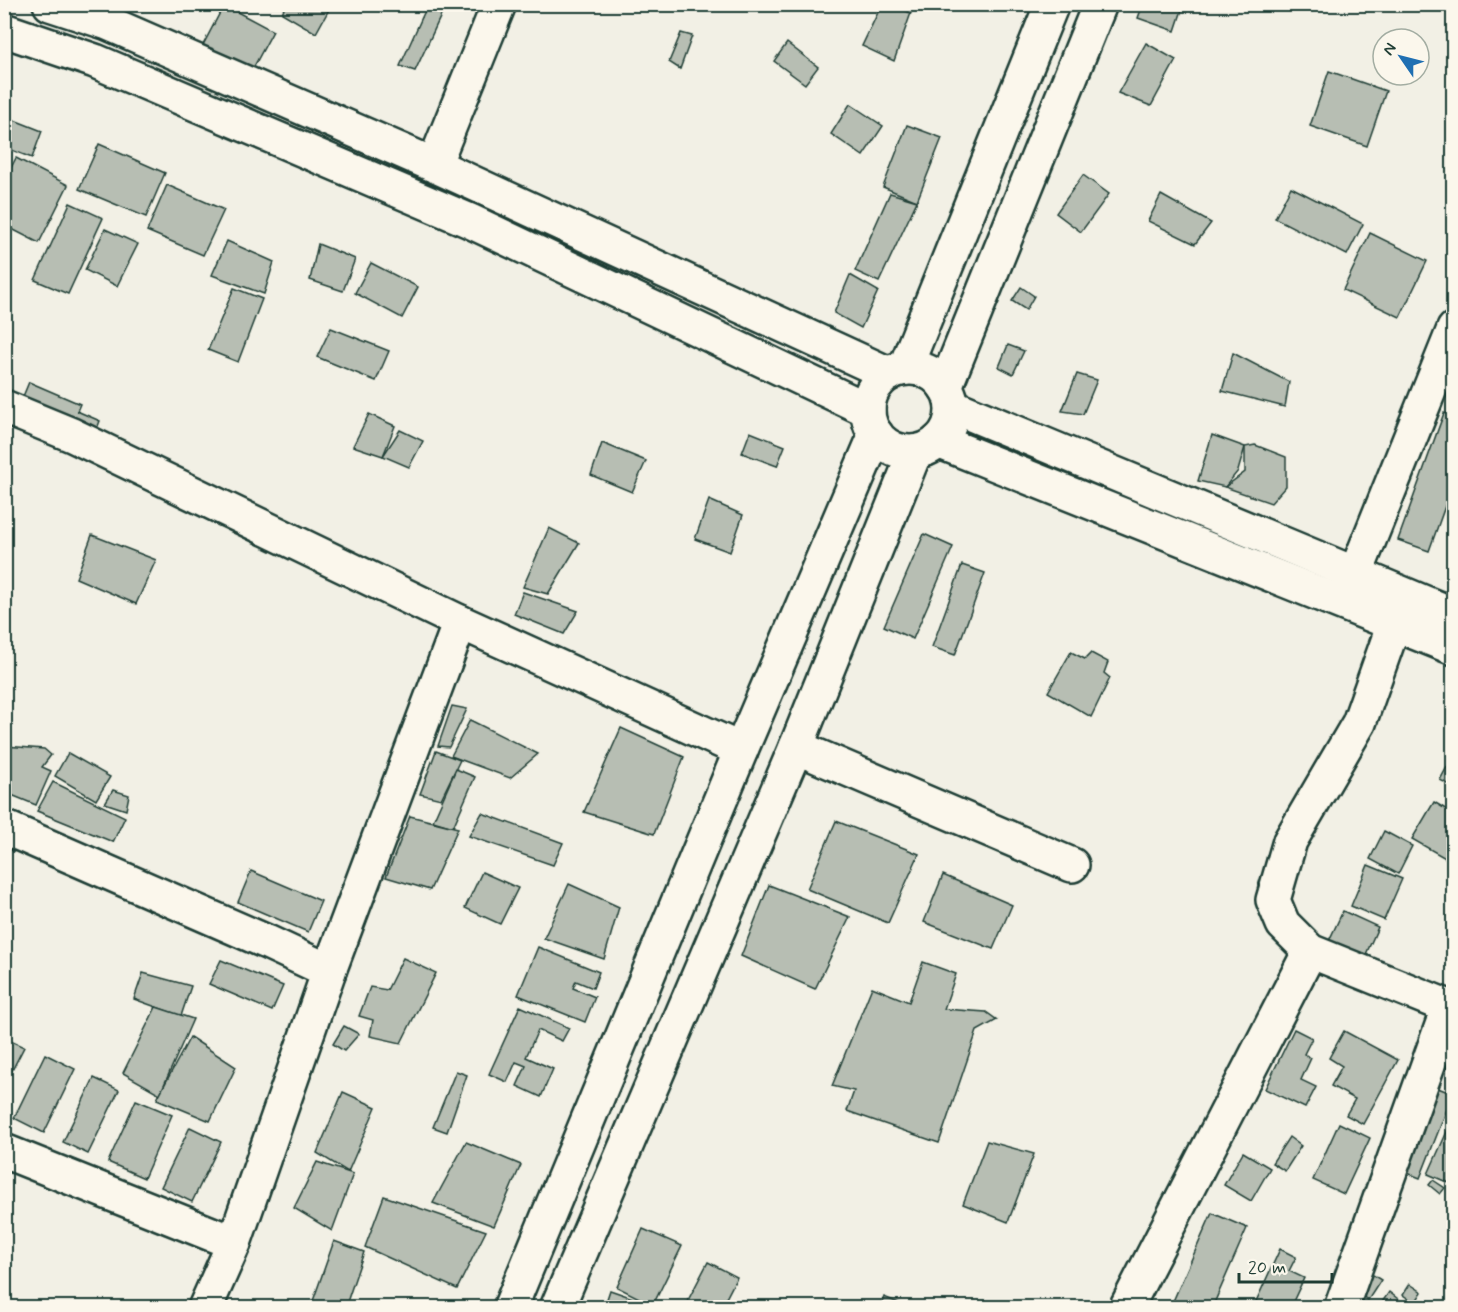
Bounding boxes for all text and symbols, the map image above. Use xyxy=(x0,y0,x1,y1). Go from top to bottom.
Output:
north arrow xyxy=(1371,27,1431,87)
text: N xyxy=(1378,39,1402,60)
scale bar xyxy=(1239,1246,1332,1284)
text: 20 m xyxy=(1248,1256,1286,1280)

